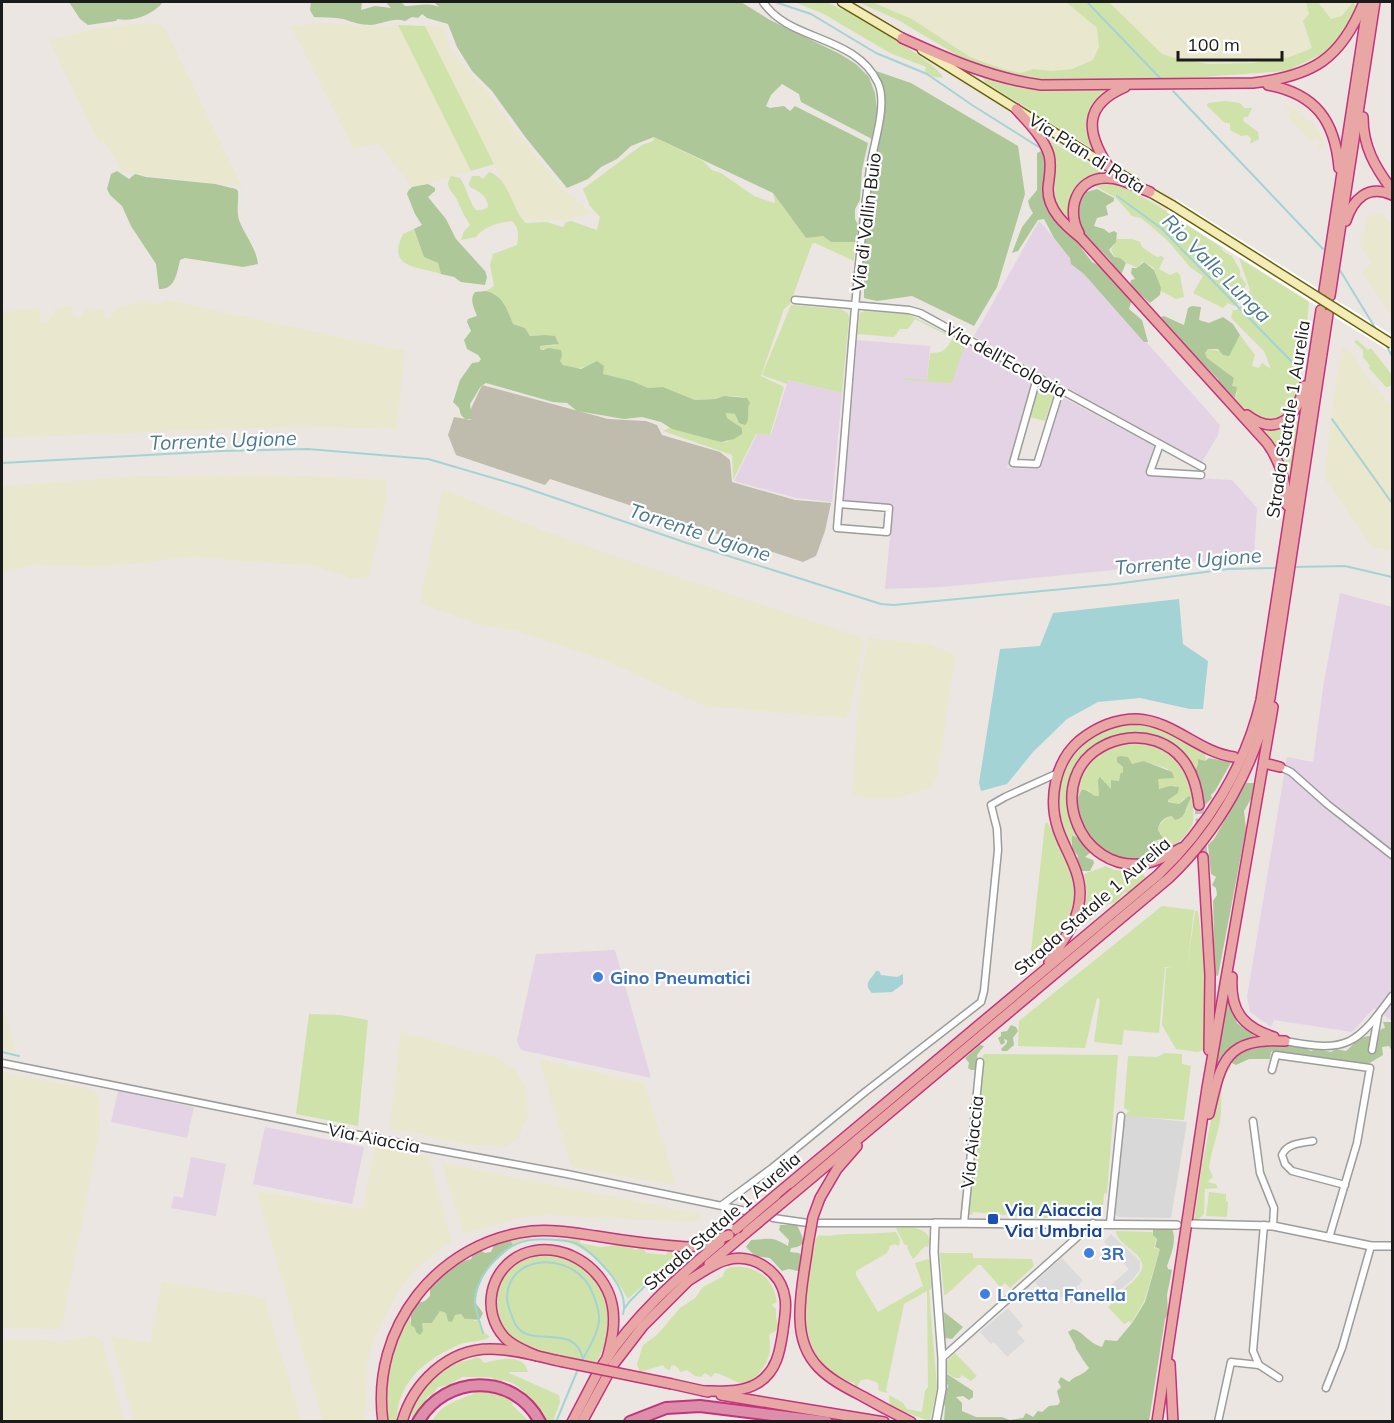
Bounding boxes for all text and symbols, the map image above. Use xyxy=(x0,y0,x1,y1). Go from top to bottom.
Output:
scale bar xyxy=(1178,24,1282,62)
text: 100 m xyxy=(1187,33,1240,56)
street label: Via Pian di Rota xyxy=(1024,108,1150,198)
street label: Via di Vallin Buio xyxy=(846,151,886,293)
water label: Rio Valle Lunga xyxy=(1157,208,1277,328)
street label: Via dell'Ecologia xyxy=(941,317,1071,403)
street label: Strada Statale 1 Aurelia xyxy=(1261,318,1315,520)
water label: Torrente Ugione xyxy=(149,425,297,455)
water label: Torrente Ugione xyxy=(626,497,774,567)
water label: Torrente Ugione xyxy=(1113,542,1263,580)
street label: Strada Statale 1 Aurelia xyxy=(1009,832,1175,980)
place label: Gino Pneumatici xyxy=(610,966,750,989)
marker: Gino Pneumatici xyxy=(591,970,605,984)
street label: Via Aiaccia xyxy=(956,1094,988,1190)
street label: Via Aiaccia xyxy=(326,1118,422,1158)
street label: Strada Statale 1 Aurelia xyxy=(639,1147,805,1295)
place label: Via Aiaccia Via Umbria xyxy=(1004,1198,1102,1242)
marker: Via Aiaccia Via Umbria xyxy=(986,1212,1000,1226)
place label: 3R xyxy=(1101,1242,1125,1265)
marker: 3R xyxy=(1082,1246,1096,1260)
place label: Loretta Fanella xyxy=(997,1283,1126,1306)
marker: Loretta Fanella xyxy=(978,1287,992,1301)

